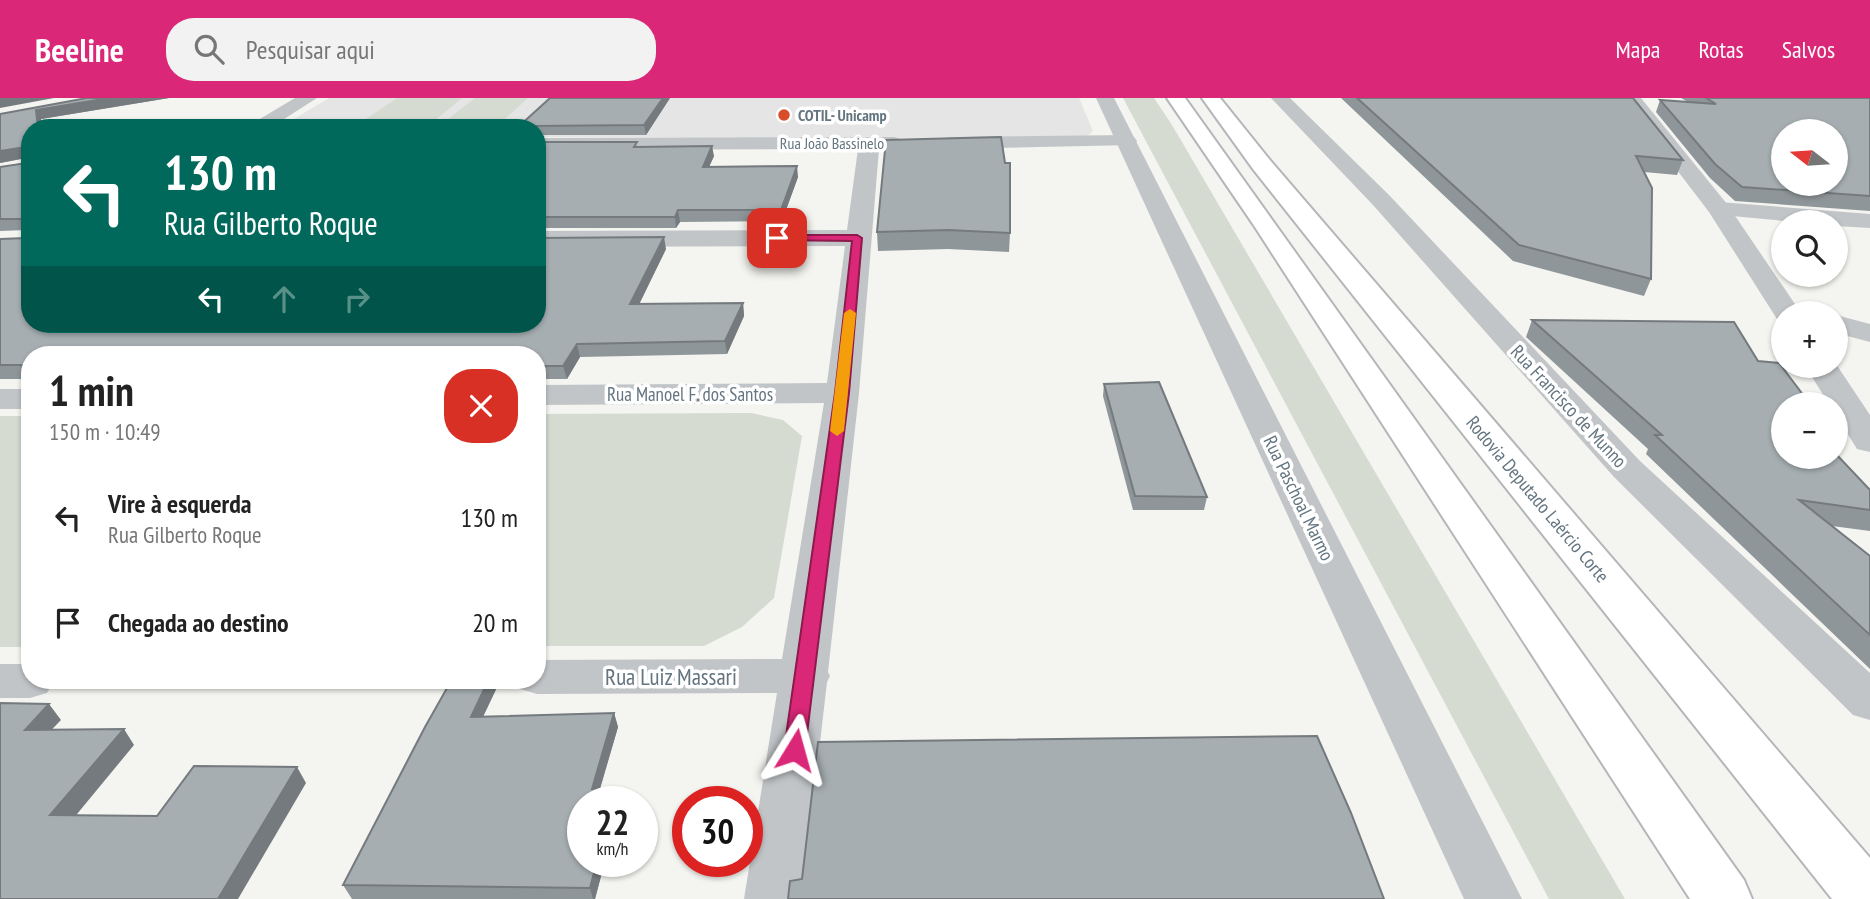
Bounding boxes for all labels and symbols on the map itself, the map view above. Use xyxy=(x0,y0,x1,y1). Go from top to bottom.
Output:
place label: COTIL- Unicamp xyxy=(798,105,887,125)
marker: COTIL- Unicamp xyxy=(776,107,792,123)
north arrow xyxy=(1771,119,1848,196)
street label: Rua João Bassinelo xyxy=(780,133,884,153)
pin xyxy=(747,208,807,268)
street label: Rua Francisco de Munno xyxy=(1506,340,1632,472)
street label: Rua Manoel F. dos Santos xyxy=(607,382,773,406)
street label: Rodovia Deputado Laércio Corte xyxy=(1461,411,1615,587)
street label: Rua Paschoal Marmo xyxy=(1258,432,1340,564)
street label: Rua Luiz Massari xyxy=(605,662,737,691)
position arrow xyxy=(758,713,832,787)
speed limit sign: 30 xyxy=(672,786,763,877)

